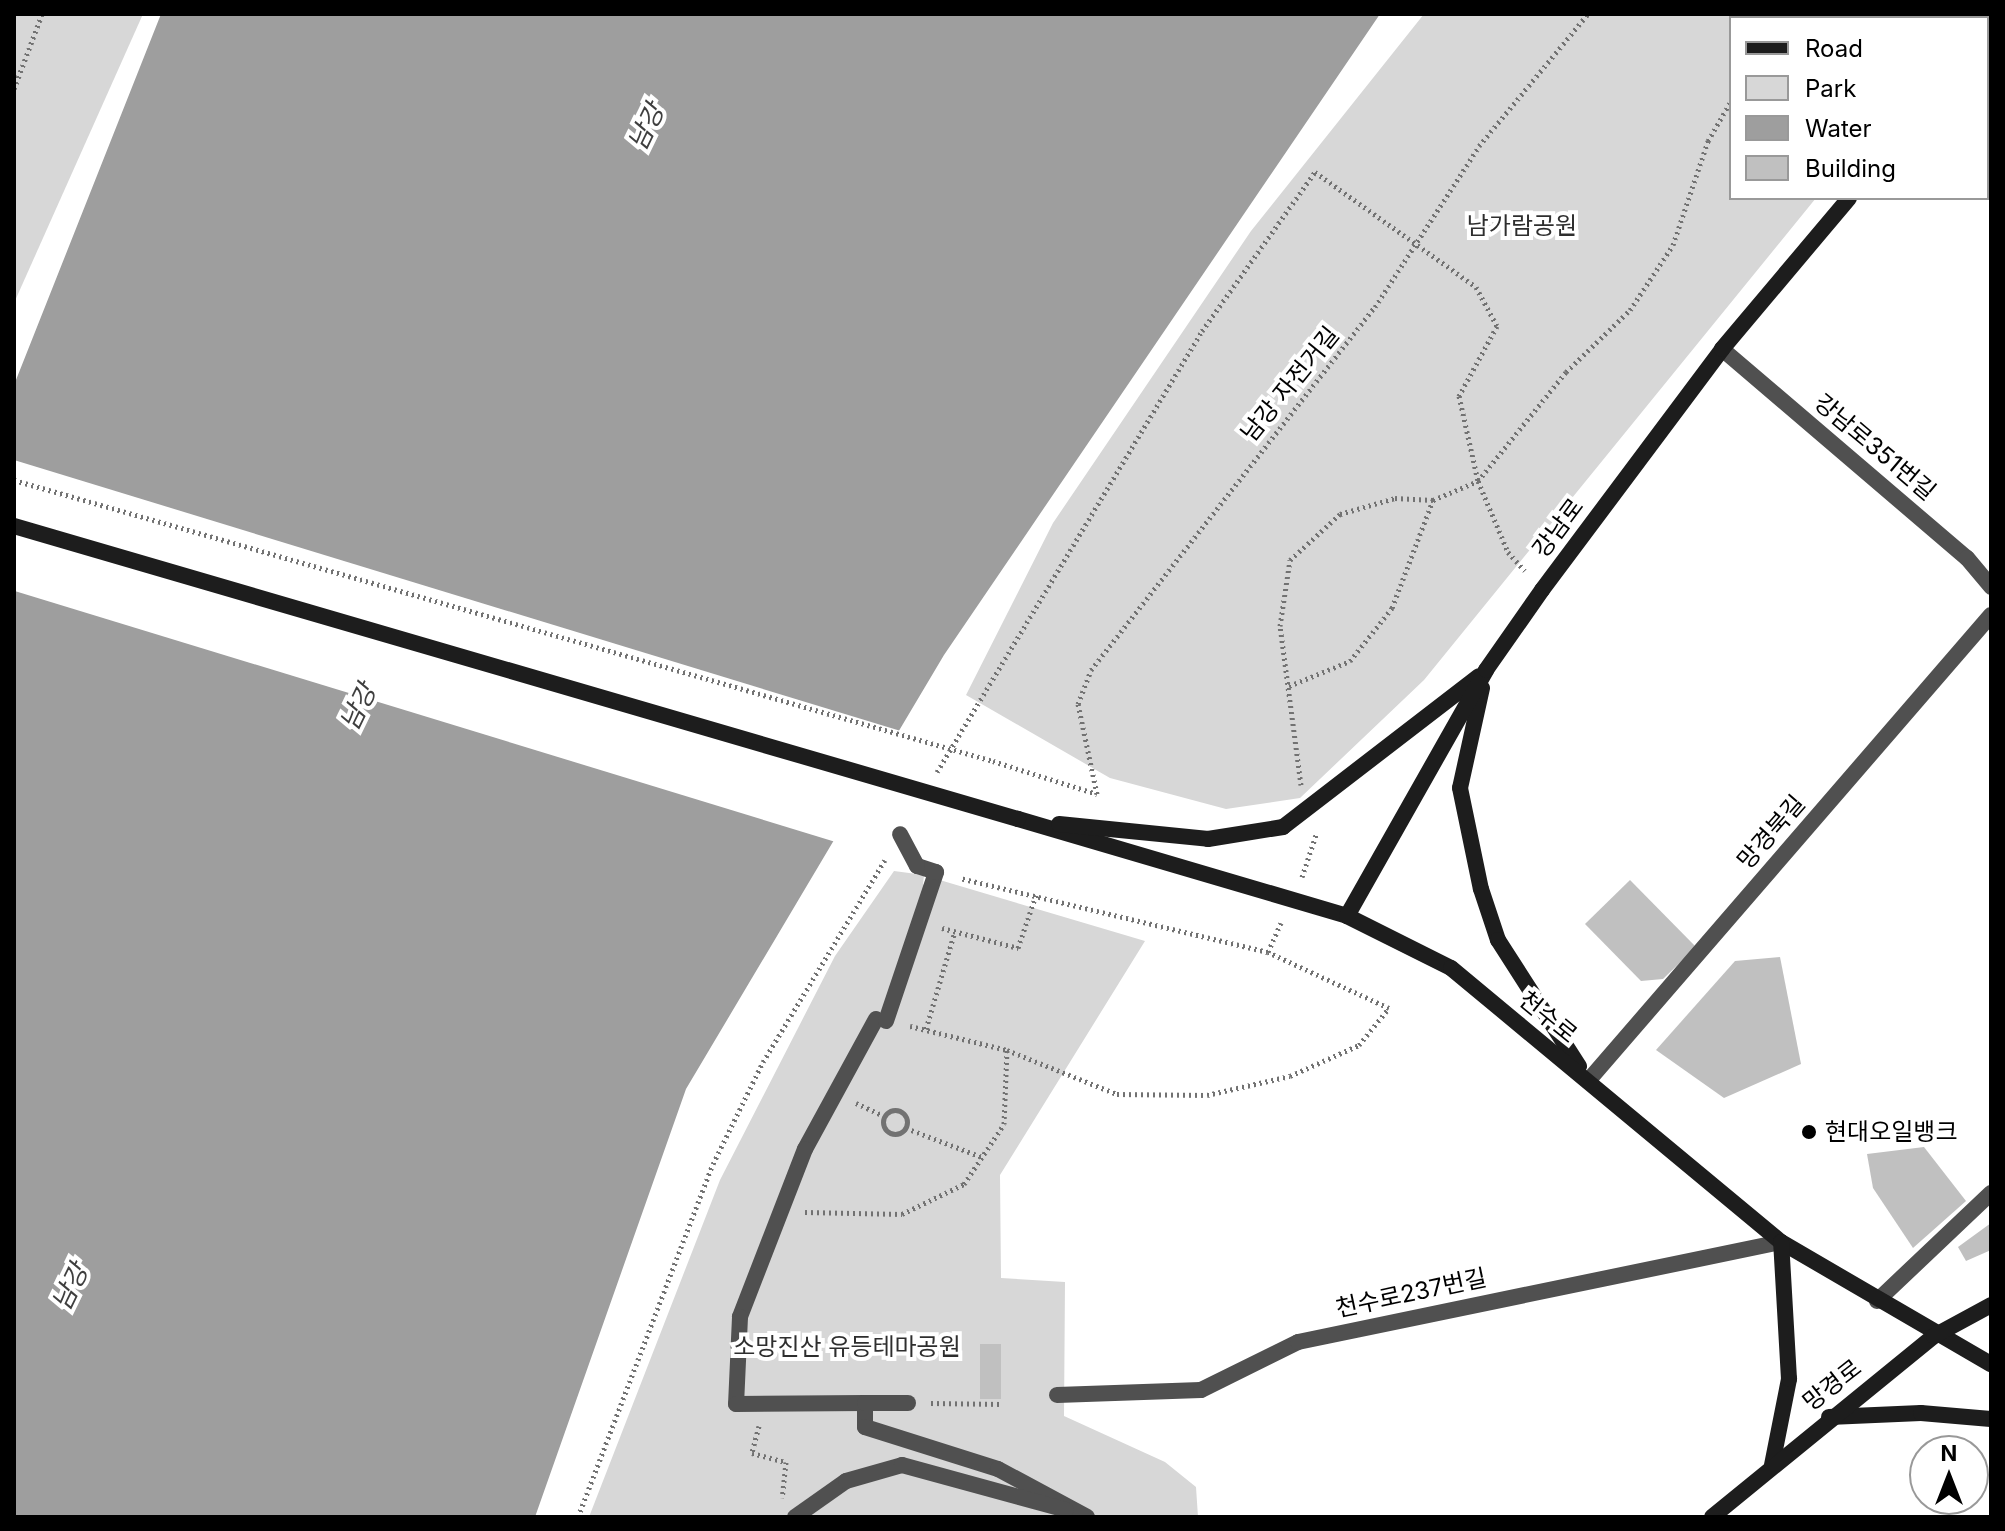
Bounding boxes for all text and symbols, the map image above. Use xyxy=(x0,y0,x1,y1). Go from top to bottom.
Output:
legend xyxy=(1729,16,1989,200)
text: Road xyxy=(1805,34,1863,63)
text: Park xyxy=(1805,74,1856,103)
water label: 남강 xyxy=(621,99,671,155)
text: Water xyxy=(1805,114,1872,143)
text: Building xyxy=(1805,154,1896,183)
park label: 남가람공원 xyxy=(1467,212,1577,240)
street label: 남강 자전거길 xyxy=(1235,321,1345,447)
street label: 강남로351번길 xyxy=(1808,388,1942,506)
street label: 강남로 xyxy=(1527,493,1589,563)
water label: 남강 xyxy=(333,679,383,735)
street label: 망경북길 xyxy=(1731,789,1811,875)
street label: 천수로 xyxy=(1513,985,1583,1049)
place label: 현대오일뱅크 xyxy=(1825,1118,1957,1146)
marker: 현대오일뱅크 xyxy=(1800,1123,1818,1141)
water label: 남강 xyxy=(45,1259,95,1315)
street label: 천수로237번길 xyxy=(1333,1263,1489,1323)
park label: 소망진산 유등테마공원 xyxy=(733,1333,961,1361)
street label: 망경로 xyxy=(1797,1353,1867,1417)
north arrow xyxy=(1909,1435,1989,1515)
text: N xyxy=(1941,1440,1957,1466)

